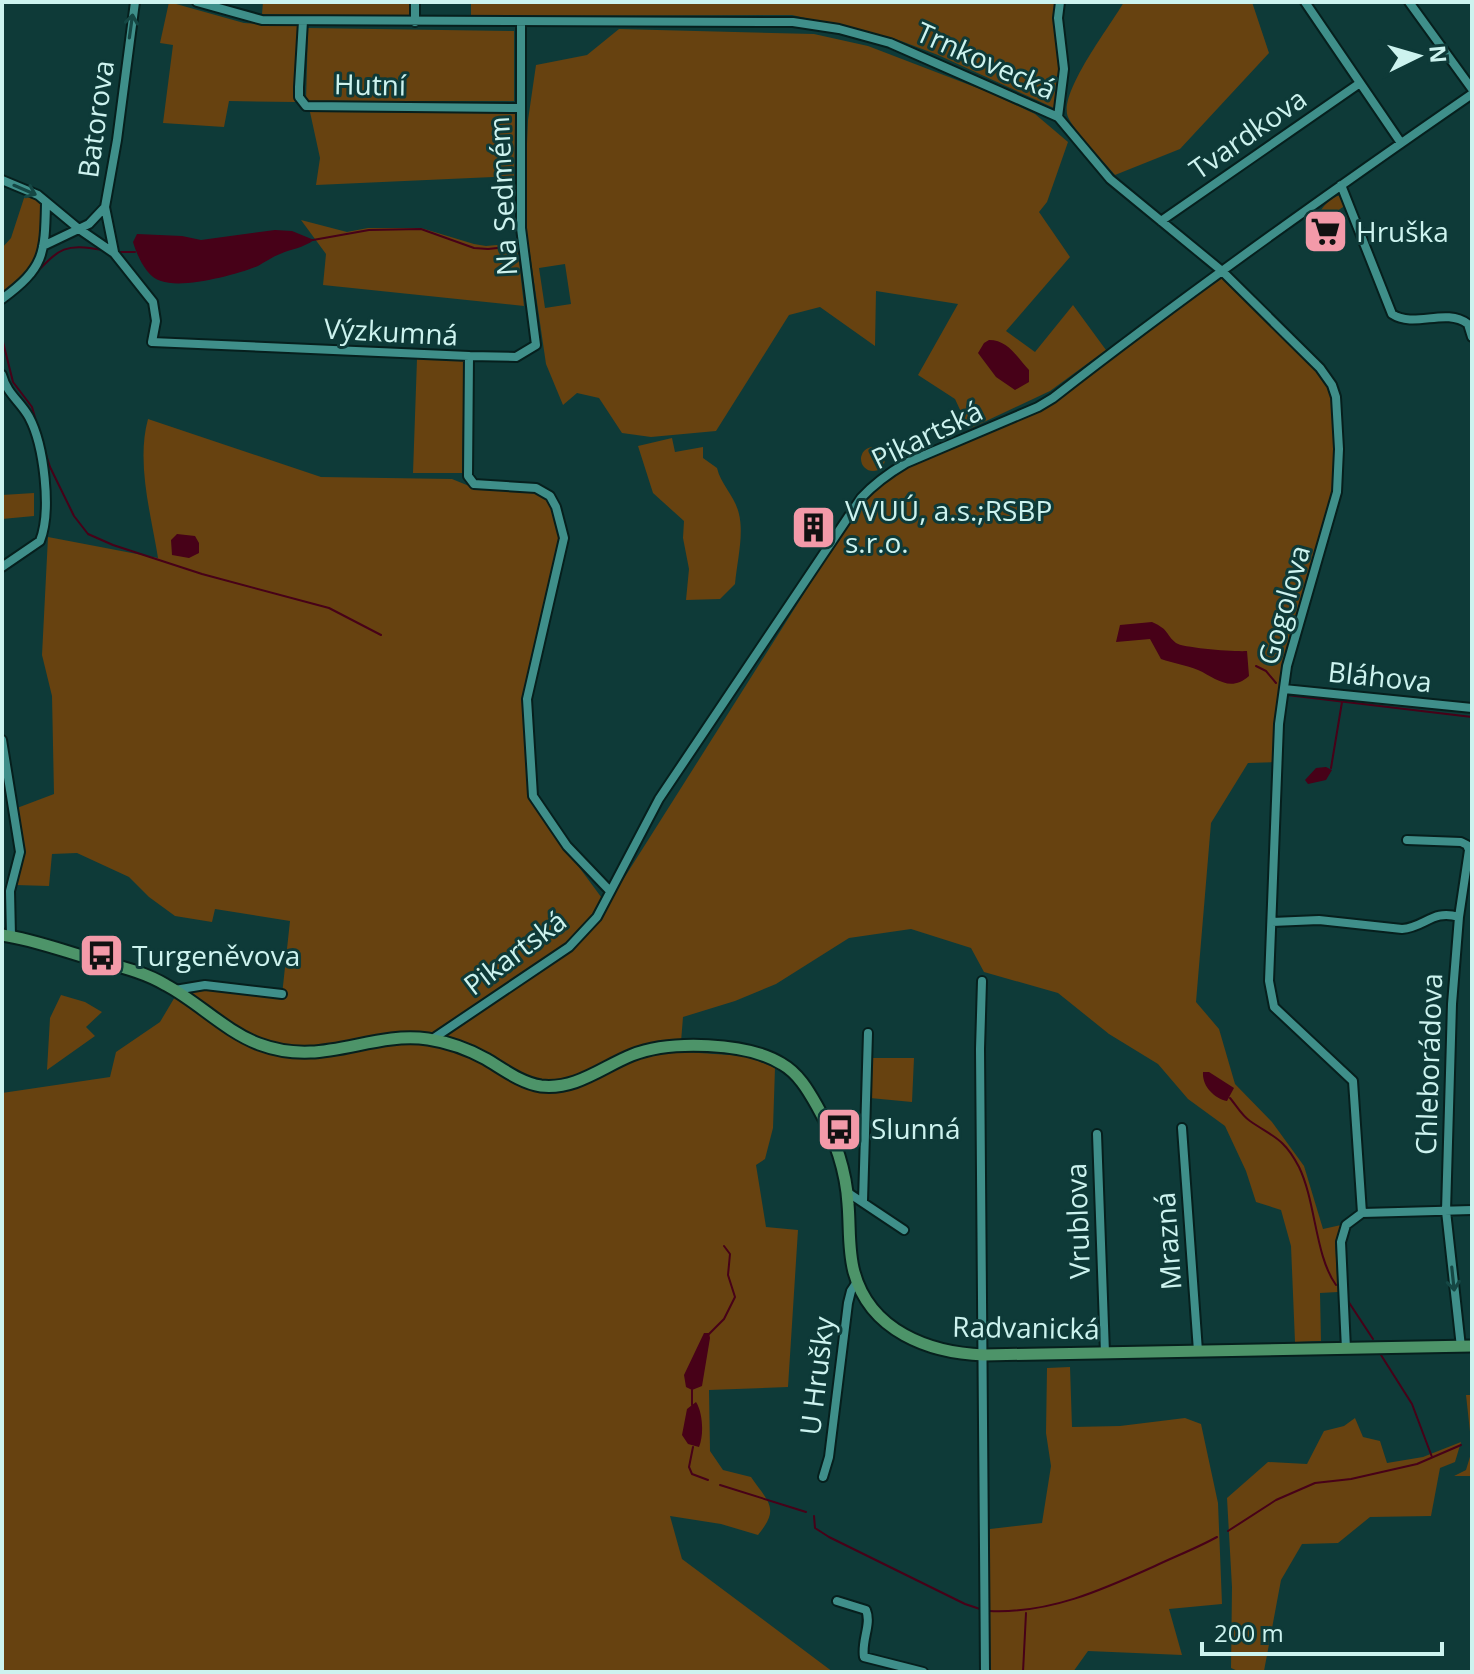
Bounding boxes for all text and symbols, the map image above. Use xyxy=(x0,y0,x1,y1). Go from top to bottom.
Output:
street label: Trnkovecká xyxy=(911,12,1062,108)
one-way arrow xyxy=(124,14,139,40)
north arrow xyxy=(1378,16,1458,96)
text: N xyxy=(1423,44,1455,64)
street label: Batorova xyxy=(68,58,122,180)
street label: Hutní xyxy=(334,64,407,104)
street label: Tvardkova xyxy=(1181,79,1313,187)
street label: Na Sedmém xyxy=(479,115,525,277)
one-way arrow xyxy=(12,183,37,198)
supermarket icon: Hruška xyxy=(1301,208,1349,256)
place label: Hruška xyxy=(1356,212,1449,250)
street label: Výzkumná xyxy=(323,309,459,353)
street label: Pikartská xyxy=(865,391,988,477)
place label: VVUÚ, a.s.;RSBP s.r.o. xyxy=(845,491,1052,561)
building icon: VVUÚ, a.s.;RSBP s.r.o. xyxy=(790,503,838,551)
street label: Gogolova xyxy=(1248,541,1318,669)
street label: Bláhova xyxy=(1326,652,1434,700)
street label: Pikartská xyxy=(455,901,573,1003)
bus stop icon: Turgeněvova xyxy=(77,932,125,980)
place label: Turgeněvova xyxy=(132,936,300,974)
street label: Chleborádova xyxy=(1406,972,1450,1156)
bus stop icon: Slunná xyxy=(816,1105,864,1153)
place label: Slunná xyxy=(871,1109,961,1147)
street label: Vrublova xyxy=(1056,1162,1098,1280)
street label: Mrazná xyxy=(1145,1191,1189,1291)
one-way arrow xyxy=(1446,1265,1461,1292)
street label: Radvanická xyxy=(952,1307,1100,1347)
street label: U Hrušky xyxy=(790,1314,842,1437)
scale bar xyxy=(1202,1606,1442,1656)
text: 200 m xyxy=(1214,1616,1284,1649)

